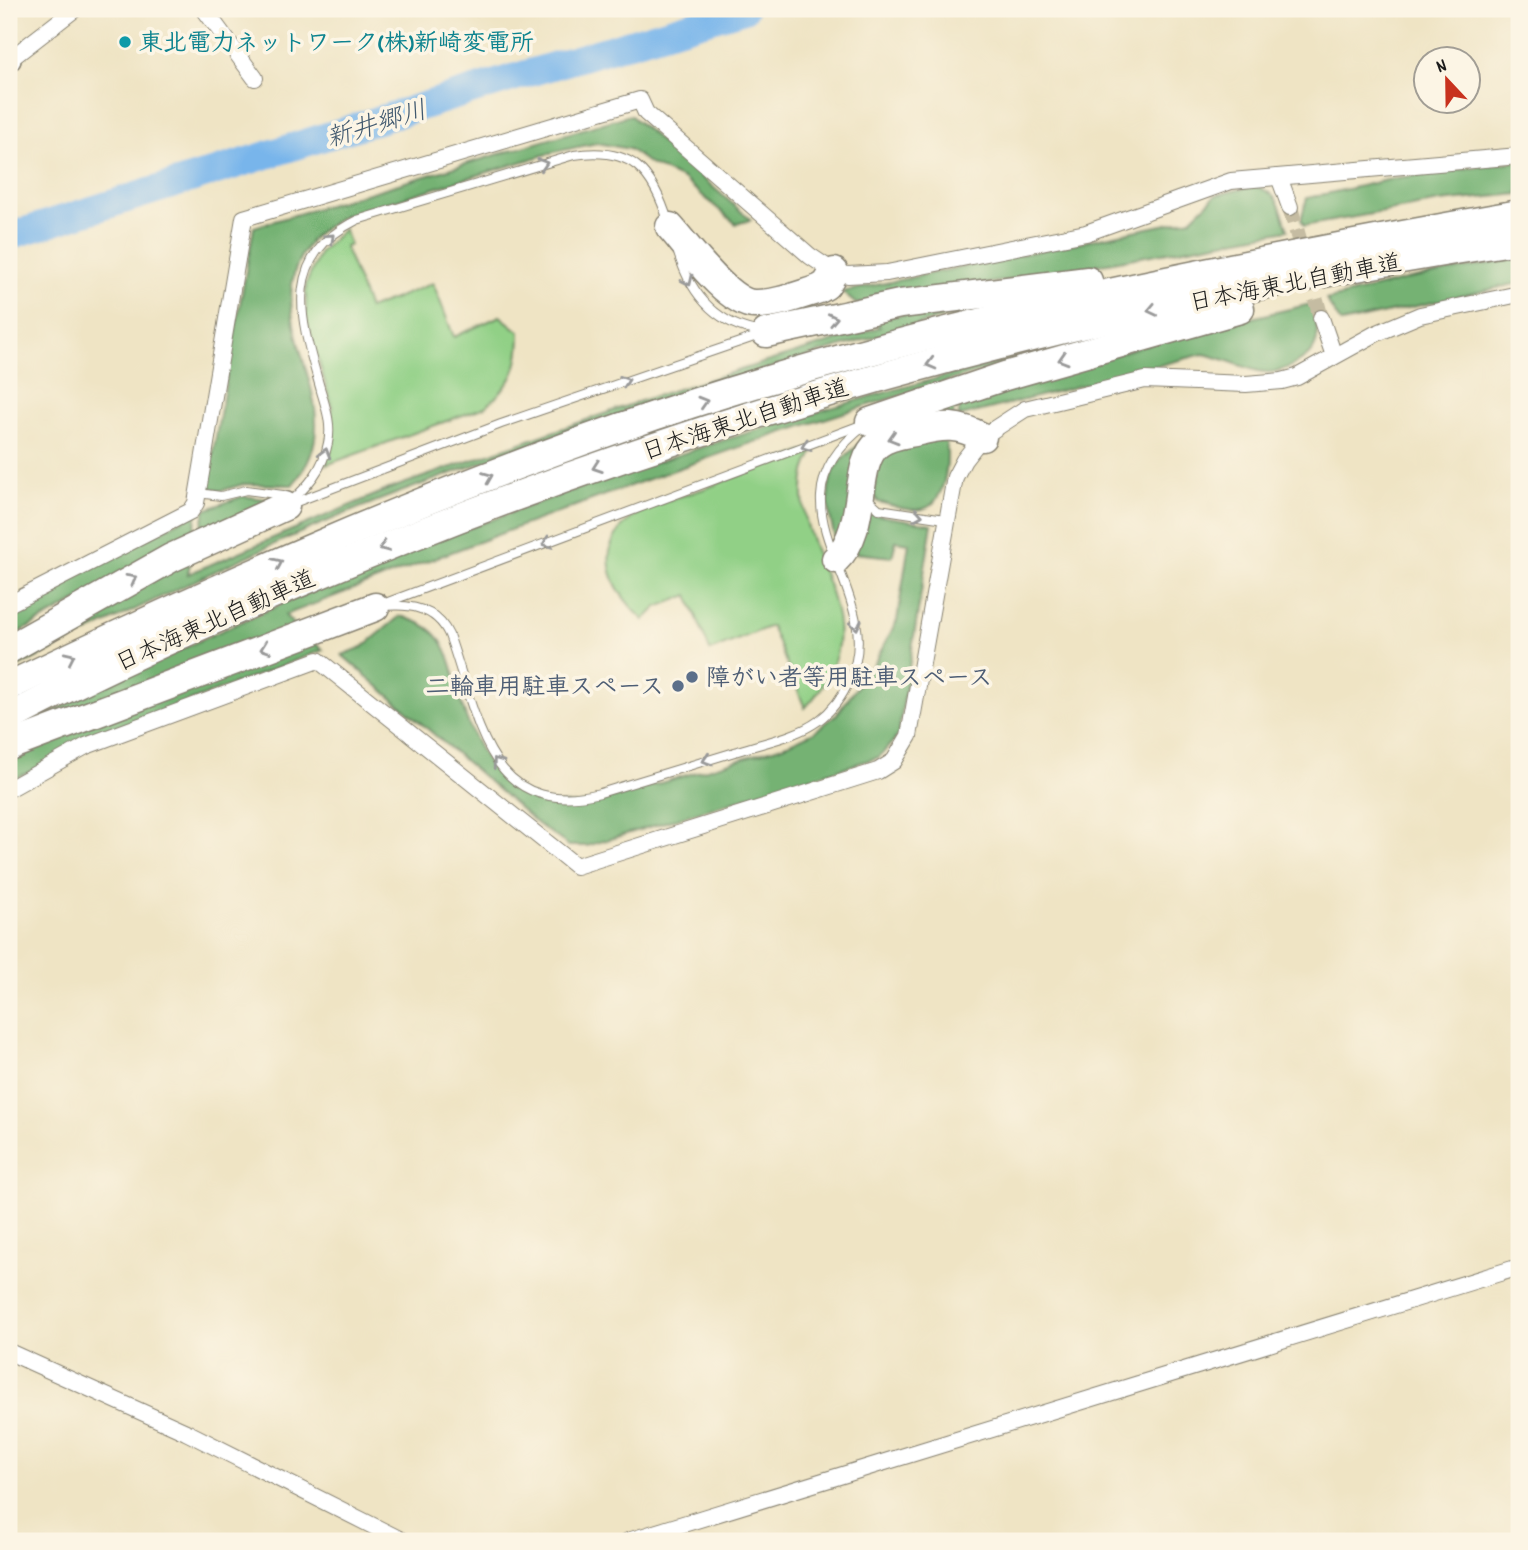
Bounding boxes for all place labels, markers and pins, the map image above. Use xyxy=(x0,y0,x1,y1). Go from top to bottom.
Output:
place label: 東北電力ネットワーク(株)新崎変電所 xyxy=(139,28,534,62)
marker: 東北電力ネットワーク(株)新崎変電所 xyxy=(117,34,133,50)
place label: 障がい者等用駐車スペース xyxy=(706,663,993,697)
marker: 障がい者等用駐車スペース xyxy=(684,669,700,685)
place label: 二輪車用駐車スペース xyxy=(425,672,664,706)
marker: 二輪車用駐車スペース xyxy=(670,678,686,694)

